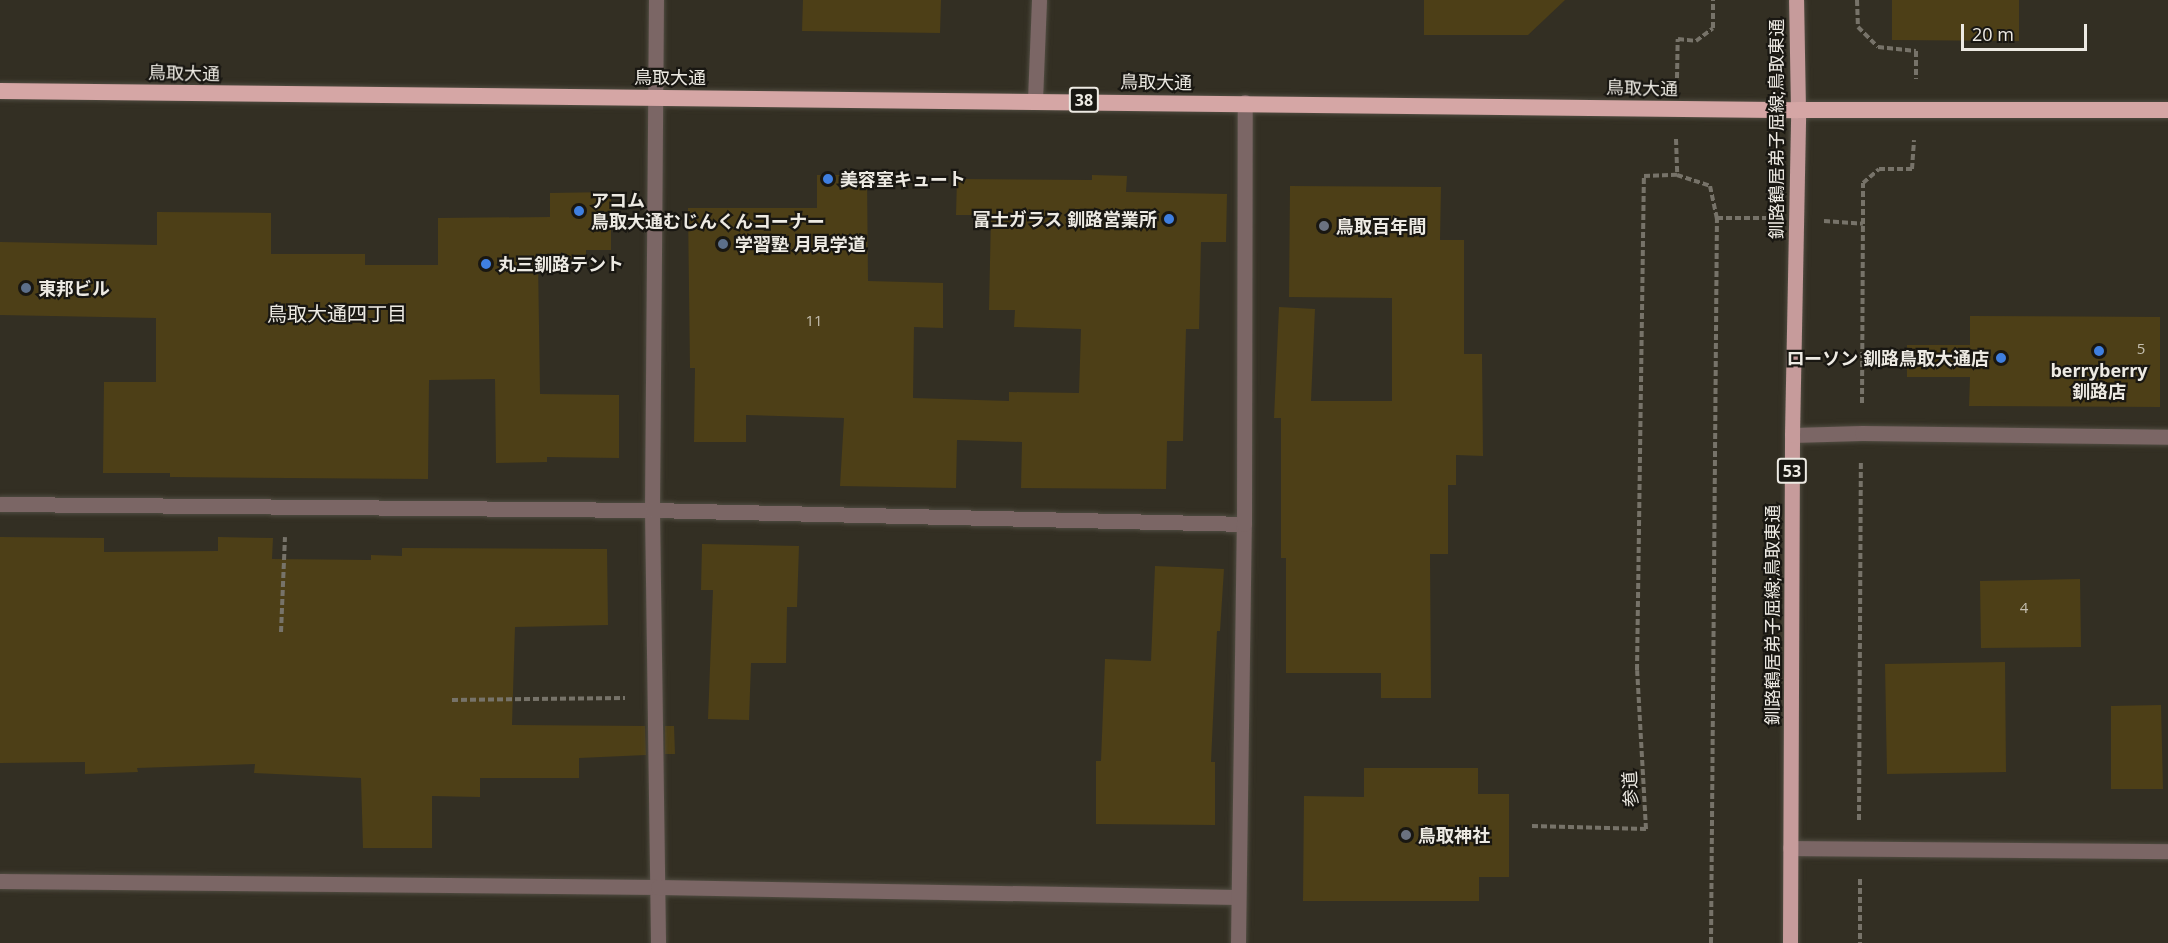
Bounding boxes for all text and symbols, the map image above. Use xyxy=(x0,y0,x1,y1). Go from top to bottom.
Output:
scale bar xyxy=(1964,12,2090,50)
street label: 釧路鶴居弟子屈線;鳥取東通 xyxy=(1765,19,1787,239)
text: 20 m xyxy=(1972,22,2014,46)
street label: 鳥取大通 xyxy=(148,62,220,84)
street label: 鳥取大通 xyxy=(634,66,706,88)
street label: 鳥取大通 xyxy=(1120,71,1192,93)
street label: 鳥取大通 xyxy=(1606,77,1678,99)
road number: 38 xyxy=(1068,87,1100,113)
place label: 美容室キュート xyxy=(840,168,966,190)
marker: 美容室キュート xyxy=(821,172,835,186)
place label: アコム 鳥取大通むじんくんコーナー xyxy=(591,190,825,232)
marker: アコム 鳥取大通むじんくんコーナー xyxy=(572,204,586,218)
place label: 富士ガラス 釧路営業所 xyxy=(972,208,1157,230)
marker: 富士ガラス 釧路営業所 xyxy=(1162,212,1176,226)
place label: 鳥取百年間 xyxy=(1336,215,1426,237)
marker: 鳥取百年間 xyxy=(1317,219,1331,233)
place label: 学習塾 月見学道 xyxy=(735,233,866,255)
marker: 学習塾 月見学道 xyxy=(716,237,730,251)
place label: 丸三釧路テント xyxy=(498,253,624,275)
marker: 丸三釧路テント xyxy=(479,257,493,271)
place label: 東邦ビル xyxy=(38,277,110,299)
marker: 東邦ビル xyxy=(19,281,33,295)
district label: 鳥取大通四丁目 xyxy=(267,301,407,325)
house number: 11 xyxy=(805,312,823,330)
house number: 5 xyxy=(2137,340,2145,358)
marker: berryberry 釧路店 xyxy=(2092,344,2106,358)
place label: ローソン 釧路鳥取大通店 xyxy=(1786,347,1989,369)
marker: ローソン 釧路鳥取大通店 xyxy=(1994,351,2008,365)
place label: berryberry 釧路店 xyxy=(2050,360,2148,403)
road number: 53 xyxy=(1776,458,1808,484)
street label: 釧路鶴居弟子屈線;鳥取東通 xyxy=(1761,505,1783,725)
house number: 4 xyxy=(2020,599,2028,617)
street label: 参道 xyxy=(1618,770,1642,808)
place label: 鳥取神社 xyxy=(1418,824,1490,846)
marker: 鳥取神社 xyxy=(1399,828,1413,842)

